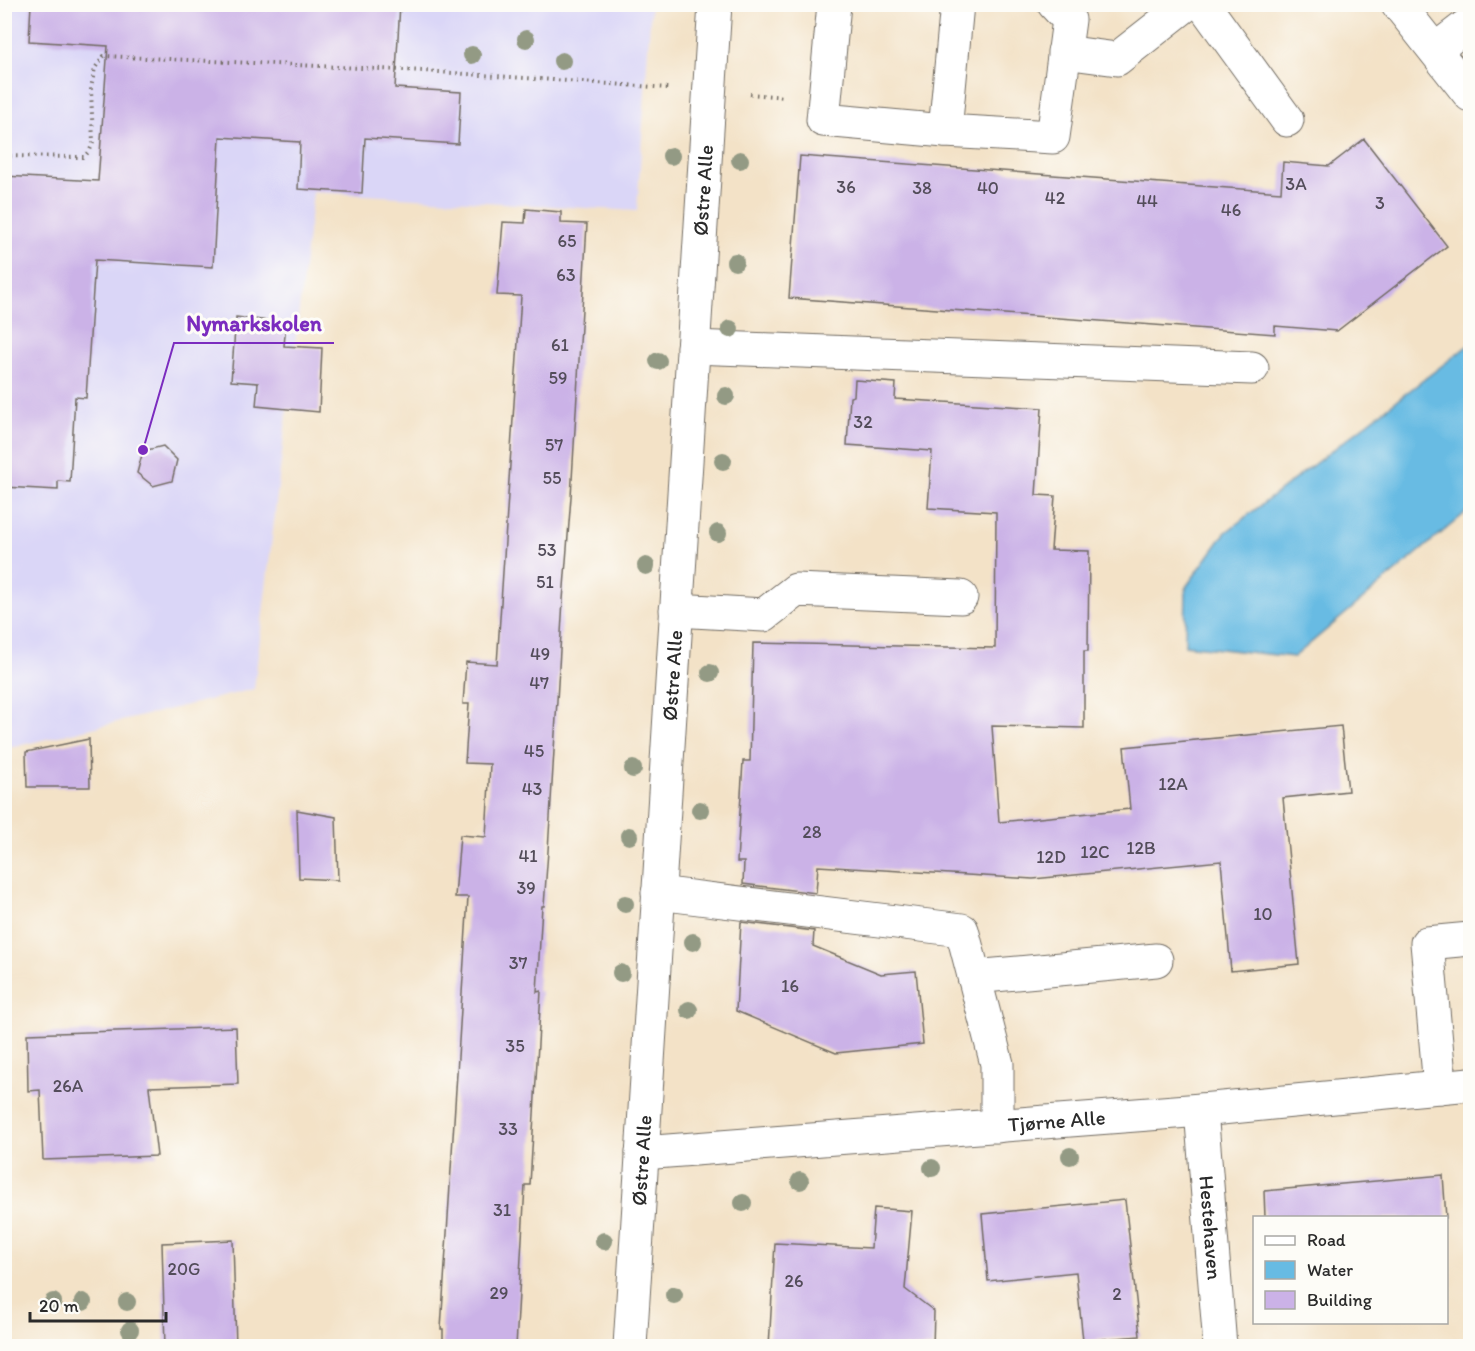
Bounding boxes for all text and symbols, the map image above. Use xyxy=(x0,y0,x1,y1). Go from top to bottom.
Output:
street label: Østre Alle xyxy=(687,144,718,236)
house number: 3A xyxy=(1285,173,1307,195)
house number: 36 xyxy=(836,176,856,198)
house number: 38 xyxy=(912,177,932,199)
house number: 40 xyxy=(977,177,999,199)
house number: 42 xyxy=(1045,187,1066,209)
house number: 44 xyxy=(1136,190,1158,212)
house number: 3 xyxy=(1375,192,1385,214)
house number: 46 xyxy=(1221,199,1241,221)
house number: 65 xyxy=(558,230,576,252)
house number: 63 xyxy=(556,264,576,286)
callout: Nymarkskolen xyxy=(174,303,334,343)
text: Nymarkskolen xyxy=(186,310,322,337)
house number: 61 xyxy=(551,334,569,356)
house number: 59 xyxy=(549,367,567,389)
house number: 32 xyxy=(853,411,873,433)
house number: 57 xyxy=(545,434,563,456)
house number: 55 xyxy=(543,467,561,489)
house number: 53 xyxy=(537,539,557,561)
house number: 51 xyxy=(536,571,554,593)
street label: Østre Alle xyxy=(657,629,687,721)
house number: 49 xyxy=(530,643,550,665)
house number: 47 xyxy=(529,672,549,694)
house number: 45 xyxy=(524,740,544,762)
house number: 12A xyxy=(1158,773,1188,795)
house number: 43 xyxy=(522,778,542,800)
house number: 28 xyxy=(802,821,822,843)
house number: 12B xyxy=(1126,837,1156,859)
house number: 12C xyxy=(1080,841,1110,863)
house number: 41 xyxy=(518,845,538,867)
house number: 12D xyxy=(1036,846,1066,868)
house number: 39 xyxy=(516,877,536,899)
house number: 10 xyxy=(1253,903,1273,925)
house number: 37 xyxy=(509,952,527,974)
house number: 16 xyxy=(781,975,799,997)
house number: 35 xyxy=(505,1035,525,1057)
house number: 26A xyxy=(53,1075,84,1097)
street label: Tjørne Alle xyxy=(1007,1104,1106,1137)
street label: Østre Alle xyxy=(626,1114,657,1206)
house number: 33 xyxy=(498,1118,518,1140)
street label: Hestehaven xyxy=(1194,1174,1228,1281)
house number: 31 xyxy=(493,1199,511,1221)
legend xyxy=(1253,1216,1448,1324)
text: Road xyxy=(1307,1229,1346,1251)
house number: 20G xyxy=(168,1258,200,1280)
text: Water xyxy=(1307,1259,1353,1281)
house number: 26 xyxy=(785,1270,804,1292)
house number: 29 xyxy=(490,1282,508,1304)
house number: 2 xyxy=(1112,1283,1122,1305)
scale bar xyxy=(30,1285,166,1323)
text: Building xyxy=(1307,1289,1373,1311)
text: 20 m xyxy=(39,1295,79,1317)

